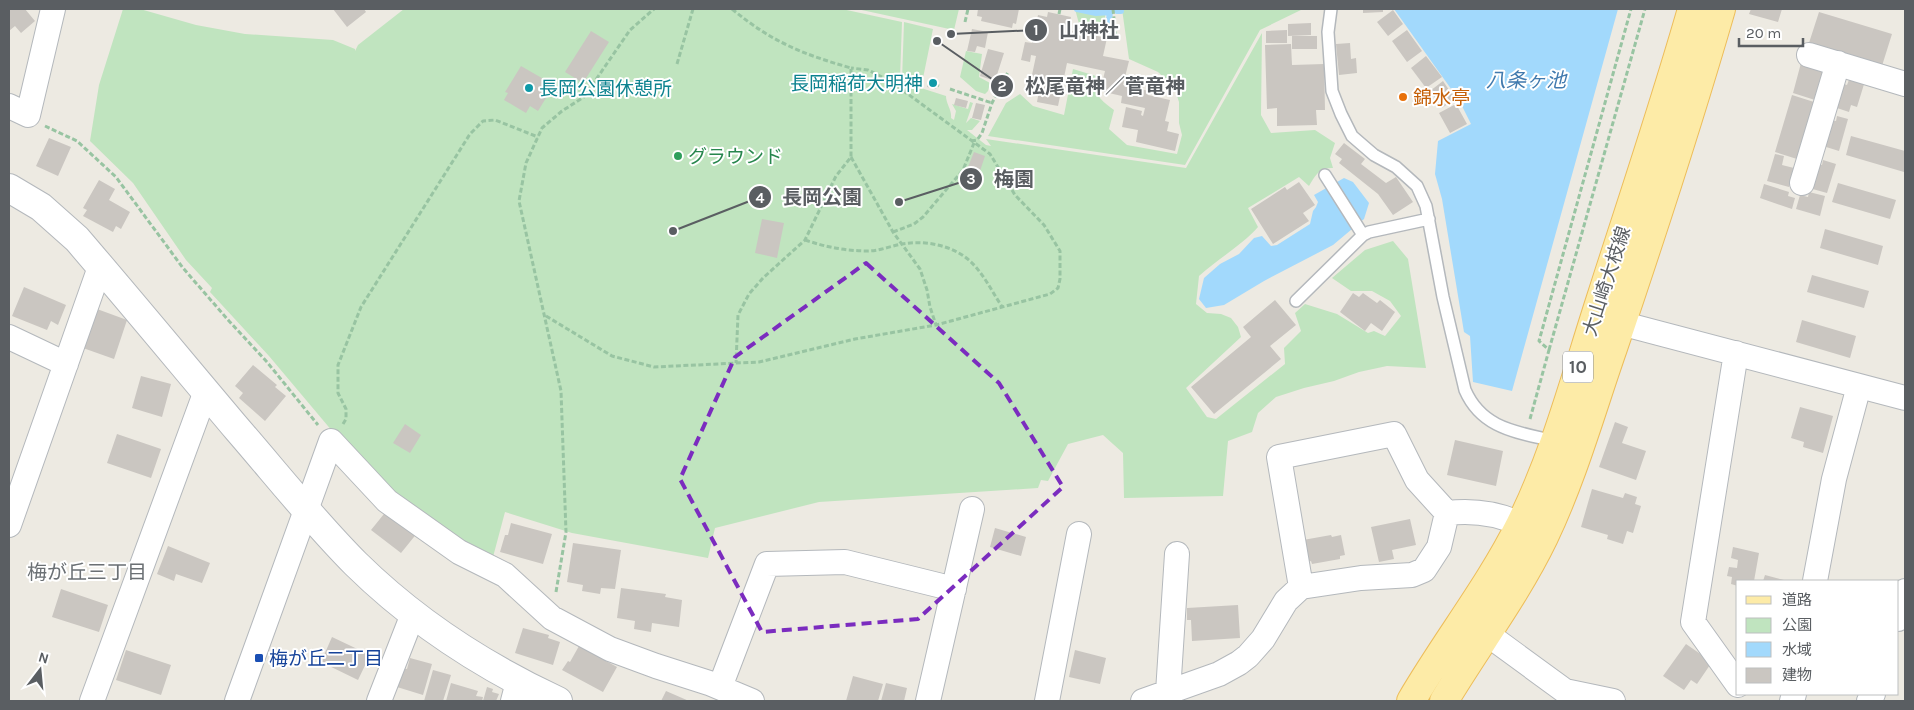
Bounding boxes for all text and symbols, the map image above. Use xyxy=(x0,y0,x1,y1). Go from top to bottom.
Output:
callout: 山神社 xyxy=(1024,13,1129,48)
scale bar xyxy=(1739,15,1803,47)
text: 山神社 xyxy=(1059,19,1119,42)
text: 1 xyxy=(1033,21,1039,39)
text: 20 m xyxy=(1746,24,1781,42)
callout: 松尾竜神／菅竜神 xyxy=(990,68,1195,103)
water label: 八条ヶ池 xyxy=(1486,69,1568,92)
place label: 長岡稲荷大明神 xyxy=(790,73,923,95)
text: 松尾竜神／菅竜神 xyxy=(1025,75,1185,98)
marker: 長岡稲荷大明神 xyxy=(927,77,939,89)
text: 2 xyxy=(997,77,1007,95)
place label: 長岡公園休憩所 xyxy=(539,78,672,100)
marker: 長岡公園休憩所 xyxy=(523,82,535,94)
place label: 錦水亭 xyxy=(1413,87,1470,109)
marker: 錦水亭 xyxy=(1397,91,1409,103)
place label: グラウンド xyxy=(688,146,783,168)
marker: グラウンド xyxy=(672,150,684,162)
callout: 梅園 xyxy=(959,161,1044,196)
text: 梅園 xyxy=(994,168,1034,191)
text: 3 xyxy=(966,170,976,188)
callout: 長岡公園 xyxy=(747,180,872,215)
text: 長岡公園 xyxy=(782,186,862,209)
text: 4 xyxy=(756,189,765,207)
street label: 大山崎大枝線 xyxy=(1579,224,1635,339)
road number: 10 xyxy=(1563,352,1593,382)
district label: 梅が丘三丁目 xyxy=(27,561,147,584)
legend xyxy=(1736,580,1899,695)
text: 道路 xyxy=(1782,591,1812,609)
text: 公園 xyxy=(1782,616,1812,634)
text: 水域 xyxy=(1782,641,1812,659)
north arrow xyxy=(15,645,65,695)
text: N xyxy=(36,648,51,668)
place label: 梅が丘二丁目 xyxy=(269,648,383,670)
marker: 梅が丘二丁目 xyxy=(253,652,265,664)
text: 建物 xyxy=(1782,666,1812,684)

